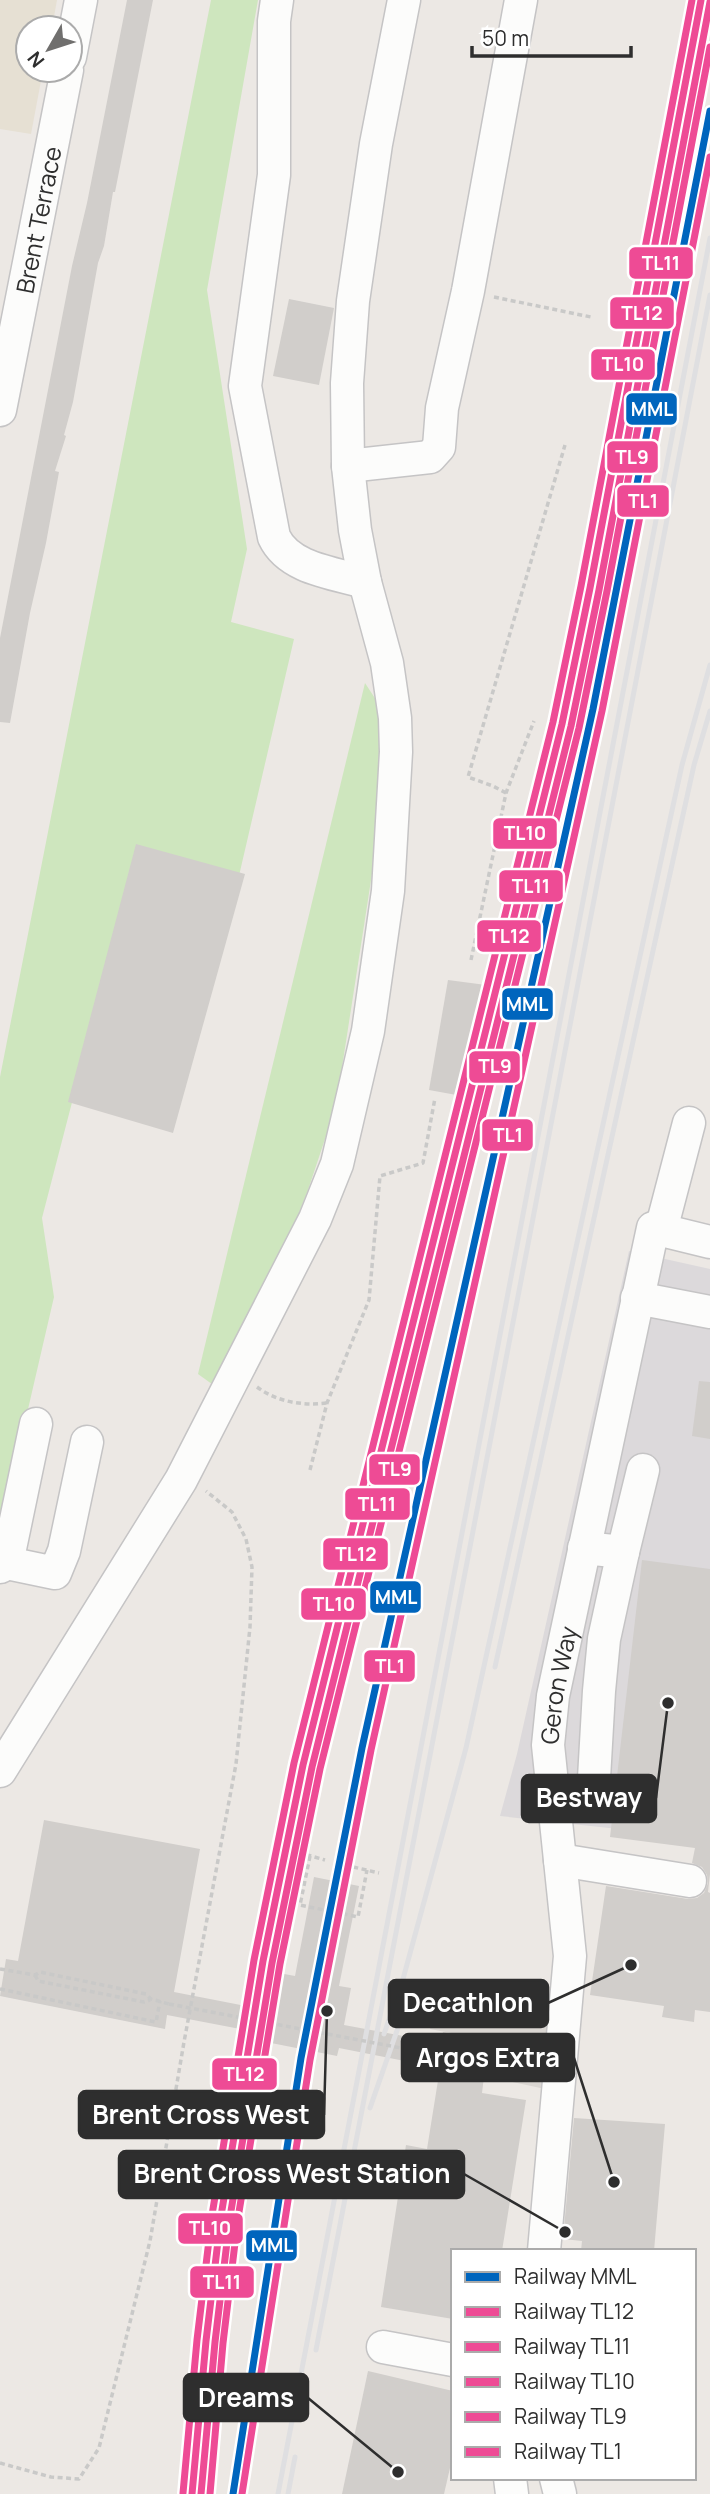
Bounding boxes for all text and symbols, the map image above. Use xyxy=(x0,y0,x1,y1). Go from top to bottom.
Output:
north arrow xyxy=(14,14,84,84)
scale bar xyxy=(472,14,631,58)
text: 50 m xyxy=(482,24,529,52)
text: N xyxy=(21,46,50,73)
street label: Brent Terrace xyxy=(7,143,68,296)
line badge: TL11 xyxy=(628,246,694,280)
text: TL11 xyxy=(642,250,680,276)
line badge: TL12 xyxy=(609,296,675,330)
text: TL12 xyxy=(621,300,663,326)
line badge: TL10 xyxy=(590,348,656,381)
text: TL10 xyxy=(602,351,644,377)
line badge: MML xyxy=(625,392,678,426)
text: MML xyxy=(631,396,673,422)
line badge: TL9 xyxy=(606,440,659,474)
text: TL9 xyxy=(615,444,649,470)
line badge: TL1 xyxy=(616,484,670,518)
text: TL1 xyxy=(628,488,658,514)
line badge: TL10 xyxy=(492,817,558,850)
text: TL10 xyxy=(504,820,546,846)
line badge: TL11 xyxy=(498,869,564,903)
text: TL11 xyxy=(512,873,550,899)
line badge: TL12 xyxy=(476,919,542,953)
text: TL12 xyxy=(488,923,530,949)
line badge: MML xyxy=(501,987,554,1021)
text: MML xyxy=(506,991,548,1017)
line badge: TL9 xyxy=(468,1050,521,1084)
text: TL9 xyxy=(478,1053,512,1079)
line badge: TL1 xyxy=(481,1118,534,1152)
text: TL1 xyxy=(493,1122,523,1148)
line badge: TL9 xyxy=(368,1453,421,1486)
text: TL9 xyxy=(378,1456,412,1482)
line badge: TL11 xyxy=(344,1487,411,1521)
text: TL11 xyxy=(358,1491,396,1517)
line badge: TL12 xyxy=(322,1537,389,1571)
text: TL12 xyxy=(335,1541,377,1567)
line badge: MML xyxy=(369,1580,422,1614)
text: MML xyxy=(375,1584,417,1610)
line badge: TL10 xyxy=(300,1587,367,1621)
text: TL10 xyxy=(313,1591,355,1617)
street label: Geron Way xyxy=(532,1623,584,1746)
line badge: TL1 xyxy=(363,1649,416,1683)
text: TL1 xyxy=(375,1653,405,1679)
callout: Bestway xyxy=(522,1775,656,1822)
text: Bestway xyxy=(536,1779,643,1815)
callout: Decathlon xyxy=(389,1980,548,2027)
text: Decathlon xyxy=(403,1984,533,2020)
callout: Argos Extra xyxy=(402,2034,574,2081)
text: Argos Extra xyxy=(416,2039,560,2075)
line badge: TL12 xyxy=(211,2057,278,2091)
text: TL12 xyxy=(223,2061,265,2087)
callout: Brent Cross West xyxy=(79,2091,324,2138)
text: Brent Cross West xyxy=(92,2096,310,2132)
callout: Brent Cross West Station xyxy=(119,2151,464,2198)
text: Brent Cross West Station xyxy=(133,2155,451,2191)
line badge: TL10 xyxy=(177,2212,244,2245)
text: TL10 xyxy=(189,2215,231,2241)
line badge: MML xyxy=(245,2229,298,2262)
text: MML xyxy=(251,2232,293,2258)
legend xyxy=(451,2249,696,2480)
text: Railway MML xyxy=(514,2262,637,2290)
line badge: TL11 xyxy=(189,2265,255,2299)
text: TL11 xyxy=(203,2269,241,2295)
text: Railway TL12 xyxy=(514,2297,634,2325)
text: Railway TL11 xyxy=(514,2332,630,2360)
text: Railway TL10 xyxy=(514,2367,635,2395)
callout: Dreams xyxy=(184,2374,308,2421)
text: Dreams xyxy=(198,2379,294,2415)
text: Railway TL9 xyxy=(514,2402,627,2430)
text: Railway TL1 xyxy=(514,2437,622,2465)

